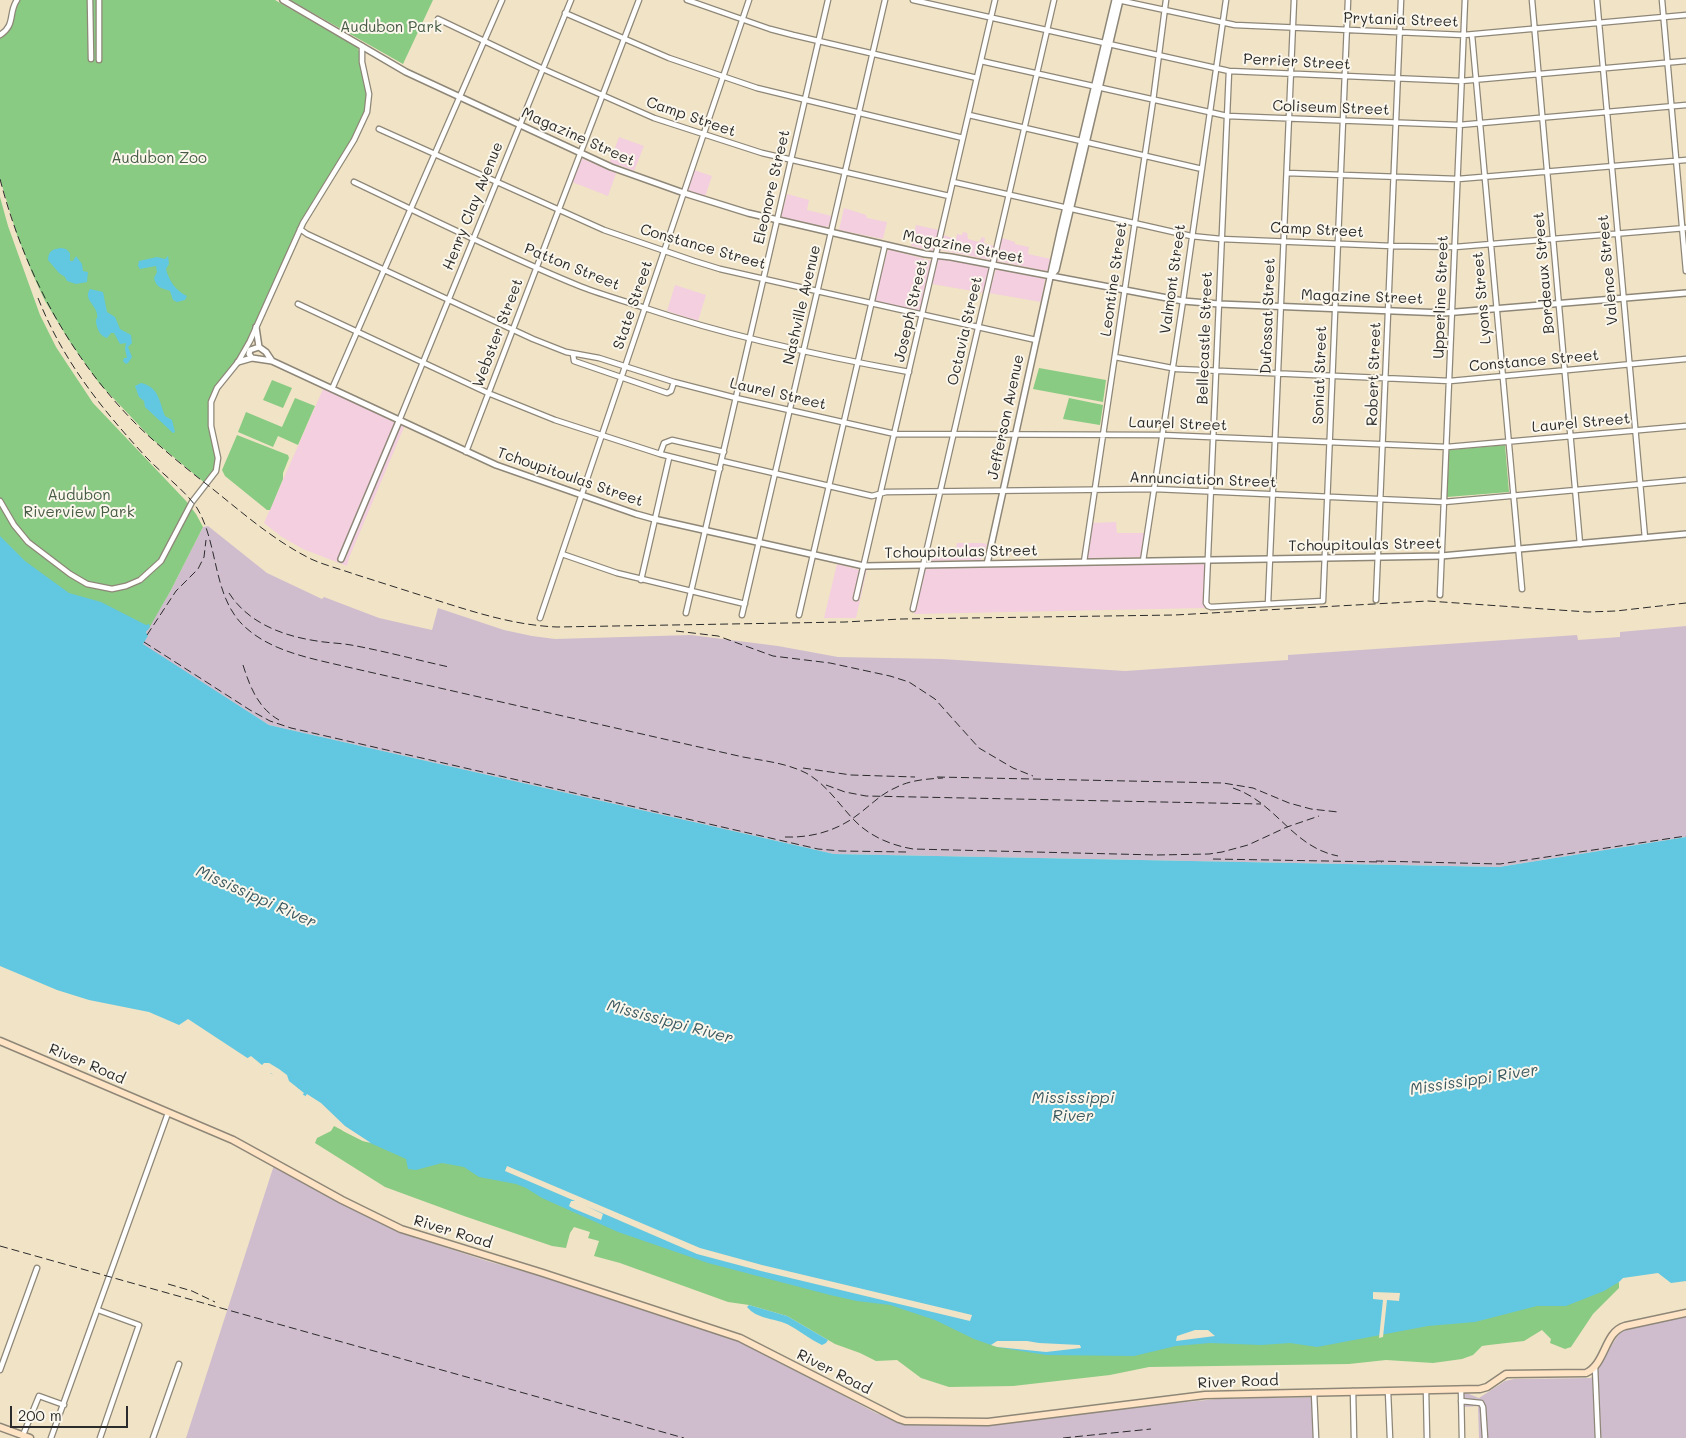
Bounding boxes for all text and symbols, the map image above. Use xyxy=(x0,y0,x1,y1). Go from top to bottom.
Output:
street label: Prytania Street xyxy=(1343,9,1459,31)
park label: Audubon Park xyxy=(340,18,442,36)
street label: Perrier Street xyxy=(1243,50,1351,74)
street label: Camp Street xyxy=(644,93,738,141)
street label: Coliseum Street xyxy=(1272,97,1390,119)
street label: Magazine Street xyxy=(518,104,638,170)
street label: Eleonore Street xyxy=(750,128,794,246)
street label: Henry Clay Avenue xyxy=(439,139,507,273)
park label: Audubon Zoo xyxy=(111,149,207,167)
street label: Bordeaux Street xyxy=(1530,211,1558,335)
street label: Valence Street xyxy=(1594,214,1622,326)
street label: Camp Street xyxy=(1270,219,1364,241)
street label: Constance Street xyxy=(638,220,768,274)
street label: Leontine Street xyxy=(1097,220,1131,338)
street label: Valmont Street xyxy=(1156,223,1190,335)
street label: Magazine Street xyxy=(901,226,1025,268)
street label: Upperline Street xyxy=(1430,235,1452,359)
street label: Patton Street xyxy=(522,240,622,294)
street label: Nashville Avenue xyxy=(779,243,825,367)
street label: Lyons Street xyxy=(1469,251,1495,345)
street label: State Street xyxy=(609,258,657,352)
street label: Joseph Street xyxy=(891,258,931,364)
street label: Dufossat Street xyxy=(1257,258,1279,374)
street label: Bellecastle Street xyxy=(1194,271,1216,405)
street label: Octavia Street xyxy=(944,275,986,387)
street label: Webster Street xyxy=(469,276,527,390)
street label: Magazine Street xyxy=(1301,286,1423,308)
street label: Robert Street xyxy=(1363,322,1385,426)
street label: Soniat Street xyxy=(1309,325,1331,425)
street label: Constance Street xyxy=(1468,346,1600,376)
street label: Jefferson Avenue xyxy=(984,353,1028,481)
street label: Laurel Street xyxy=(728,374,828,414)
street label: Laurel Street xyxy=(1531,410,1631,436)
street label: Laurel Street xyxy=(1128,413,1228,435)
street label: Tchoupitoulas Street xyxy=(495,444,645,510)
street label: Annunciation Street xyxy=(1129,468,1277,492)
park label: Audubon Riverview Park xyxy=(23,486,135,521)
street label: Tchoupitoulas Street xyxy=(1288,535,1442,555)
street label: Tchoupitoulas Street xyxy=(884,542,1038,562)
water label: Mississippi River xyxy=(193,862,319,932)
water label: Mississippi River xyxy=(605,996,735,1048)
street label: River Road xyxy=(46,1040,128,1088)
water label: Mississippi River xyxy=(1408,1060,1540,1100)
water label: Mississippi River xyxy=(1031,1088,1115,1126)
street label: River Road xyxy=(412,1212,494,1252)
street label: River Road xyxy=(794,1346,874,1398)
street label: River Road xyxy=(1197,1372,1279,1392)
scale bar xyxy=(12,1396,130,1428)
text: 200 m xyxy=(18,1405,62,1425)

